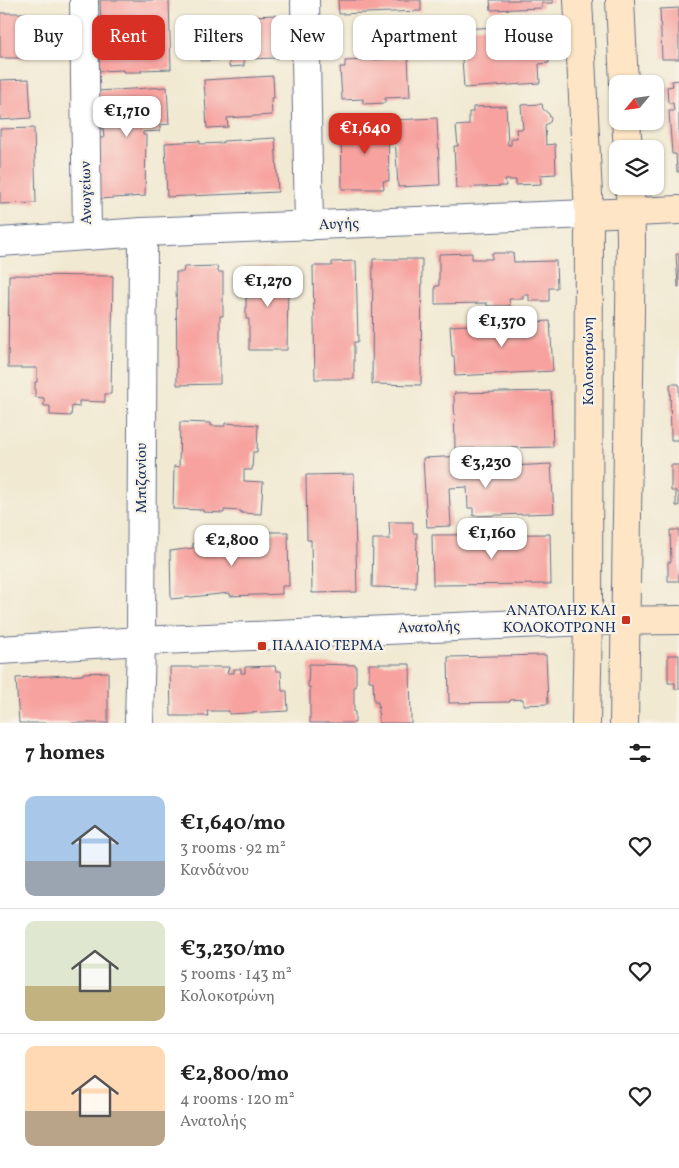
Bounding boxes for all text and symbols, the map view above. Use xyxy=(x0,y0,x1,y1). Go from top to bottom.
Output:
chip: Buy xyxy=(15,15,82,60)
chip: Rent xyxy=(92,15,165,60)
chip: Filters xyxy=(175,15,261,60)
chip: New xyxy=(271,15,343,60)
chip: Apartment xyxy=(353,15,476,60)
chip: House xyxy=(486,15,571,60)
north arrow xyxy=(609,75,664,130)
map controls xyxy=(609,75,664,195)
pin: €1,710 xyxy=(86,96,168,138)
text: €1,710 xyxy=(104,101,150,123)
pin: €1,640 xyxy=(324,112,406,155)
text: €1,640 xyxy=(340,118,390,140)
button: layers xyxy=(609,140,664,195)
street label: Ανωγείων xyxy=(76,161,98,225)
street label: Αυγής xyxy=(318,214,360,236)
pin: €1,270 xyxy=(227,266,309,308)
text: €1,270 xyxy=(244,271,292,293)
pin: €1,370 xyxy=(461,306,543,348)
text: €1,370 xyxy=(478,311,526,333)
street label: Κολοκοτρώνη xyxy=(579,316,600,406)
street label: Μπιζανίου xyxy=(132,443,153,513)
pin: €3,230 xyxy=(445,446,527,489)
text: €3,230 xyxy=(461,452,511,474)
pin: €1,160 xyxy=(451,518,533,560)
text: €1,160 xyxy=(468,523,516,545)
pin: €2,800 xyxy=(191,524,273,567)
text: €2,800 xyxy=(205,530,259,552)
place label: ΑΝΑΤΟΛΗΣ ΚΑΙ ΚΟΛΟΚΟΤΡΩΝΗ xyxy=(503,601,616,639)
marker: ΑΝΑΤΟΛΗΣ ΚΑΙ ΚΟΛΟΚΟΤΡΩΝΗ xyxy=(620,614,632,626)
street label: Ανατολής xyxy=(398,616,461,640)
place label: ΠΑΛΑΙΟ ΤΕΡΜΑ xyxy=(272,636,384,657)
marker: ΠΑΛΑΙΟ ΤΕΡΜΑ xyxy=(256,640,268,652)
text: 7 homes xyxy=(25,739,105,768)
icon: filters xyxy=(626,739,654,767)
text: €1,640/mo xyxy=(180,809,285,838)
icon: home xyxy=(65,816,125,876)
icon: heart xyxy=(626,832,654,860)
text: 3 rooms · 92 m² xyxy=(180,838,286,860)
text: Κανδάνου xyxy=(180,860,249,882)
text: €3,230/mo xyxy=(180,935,285,964)
icon: home xyxy=(65,941,125,1001)
icon: heart xyxy=(626,957,654,985)
text: 5 rooms · 143 m² xyxy=(180,964,292,986)
text: Κολοκοτρώνη xyxy=(180,986,275,1008)
text: €2,800/mo xyxy=(180,1060,289,1089)
icon: home xyxy=(65,1066,125,1126)
icon: heart xyxy=(626,1082,654,1110)
text: 4 rooms · 120 m² xyxy=(180,1089,295,1111)
text: Ανατολής xyxy=(180,1111,246,1133)

